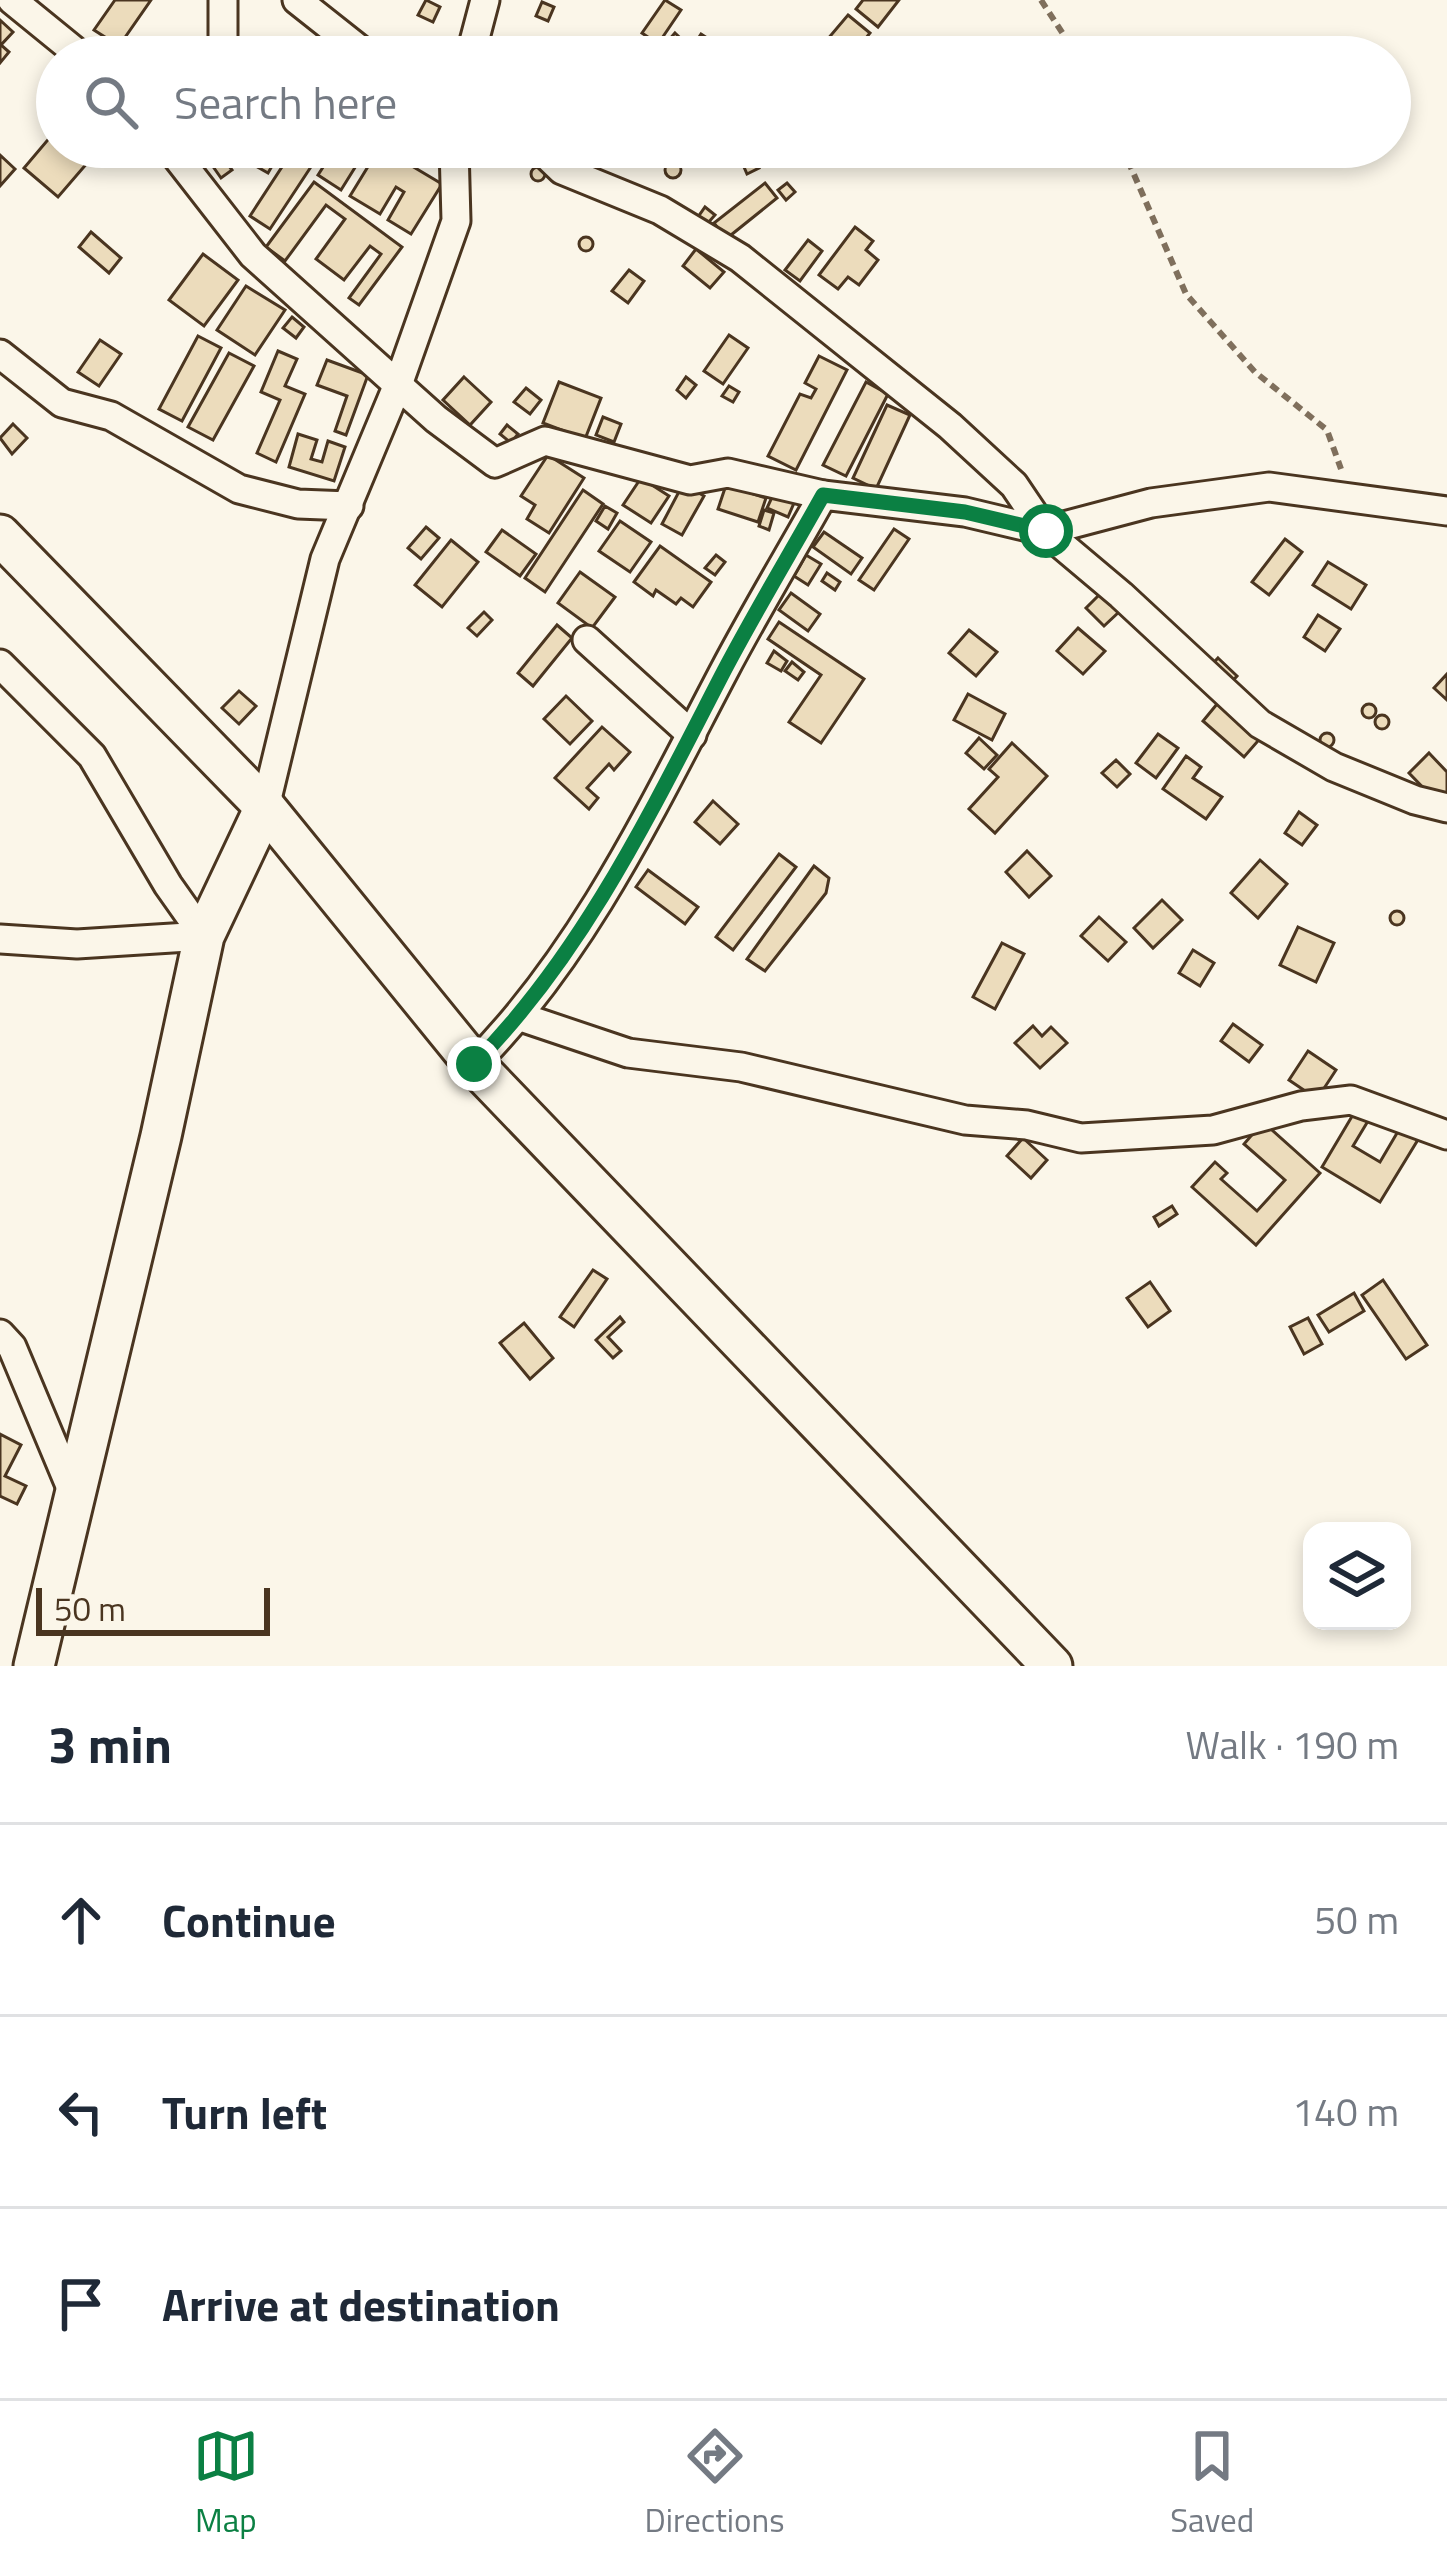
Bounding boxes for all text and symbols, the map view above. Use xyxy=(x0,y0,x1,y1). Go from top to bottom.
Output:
search box xyxy=(36,36,1411,168)
text: Search here xyxy=(174,68,397,136)
icon: search xyxy=(78,69,144,135)
route start xyxy=(1019,504,1073,558)
route end xyxy=(447,1037,501,1091)
map controls xyxy=(1303,1522,1411,1630)
button: layers xyxy=(1303,1522,1411,1630)
scale bar xyxy=(36,1582,270,1635)
text: 50 m xyxy=(54,1584,126,1634)
text: 3 min xyxy=(48,1705,172,1783)
text: Walk · 190 m xyxy=(1185,1715,1399,1774)
text: Continue xyxy=(162,1886,336,1954)
icon: ahead xyxy=(48,1887,114,1953)
text: 50 m xyxy=(1314,1890,1399,1949)
text: Turn left xyxy=(162,2078,327,2146)
icon: left xyxy=(48,2079,114,2145)
text: 140 m xyxy=(1292,2082,1399,2141)
text: Arrive at destination xyxy=(162,2270,560,2338)
icon: arrive xyxy=(48,2271,114,2337)
tab: Map xyxy=(193,2423,259,2545)
tab: Directions xyxy=(645,2423,784,2545)
tab: Saved xyxy=(1170,2423,1254,2545)

